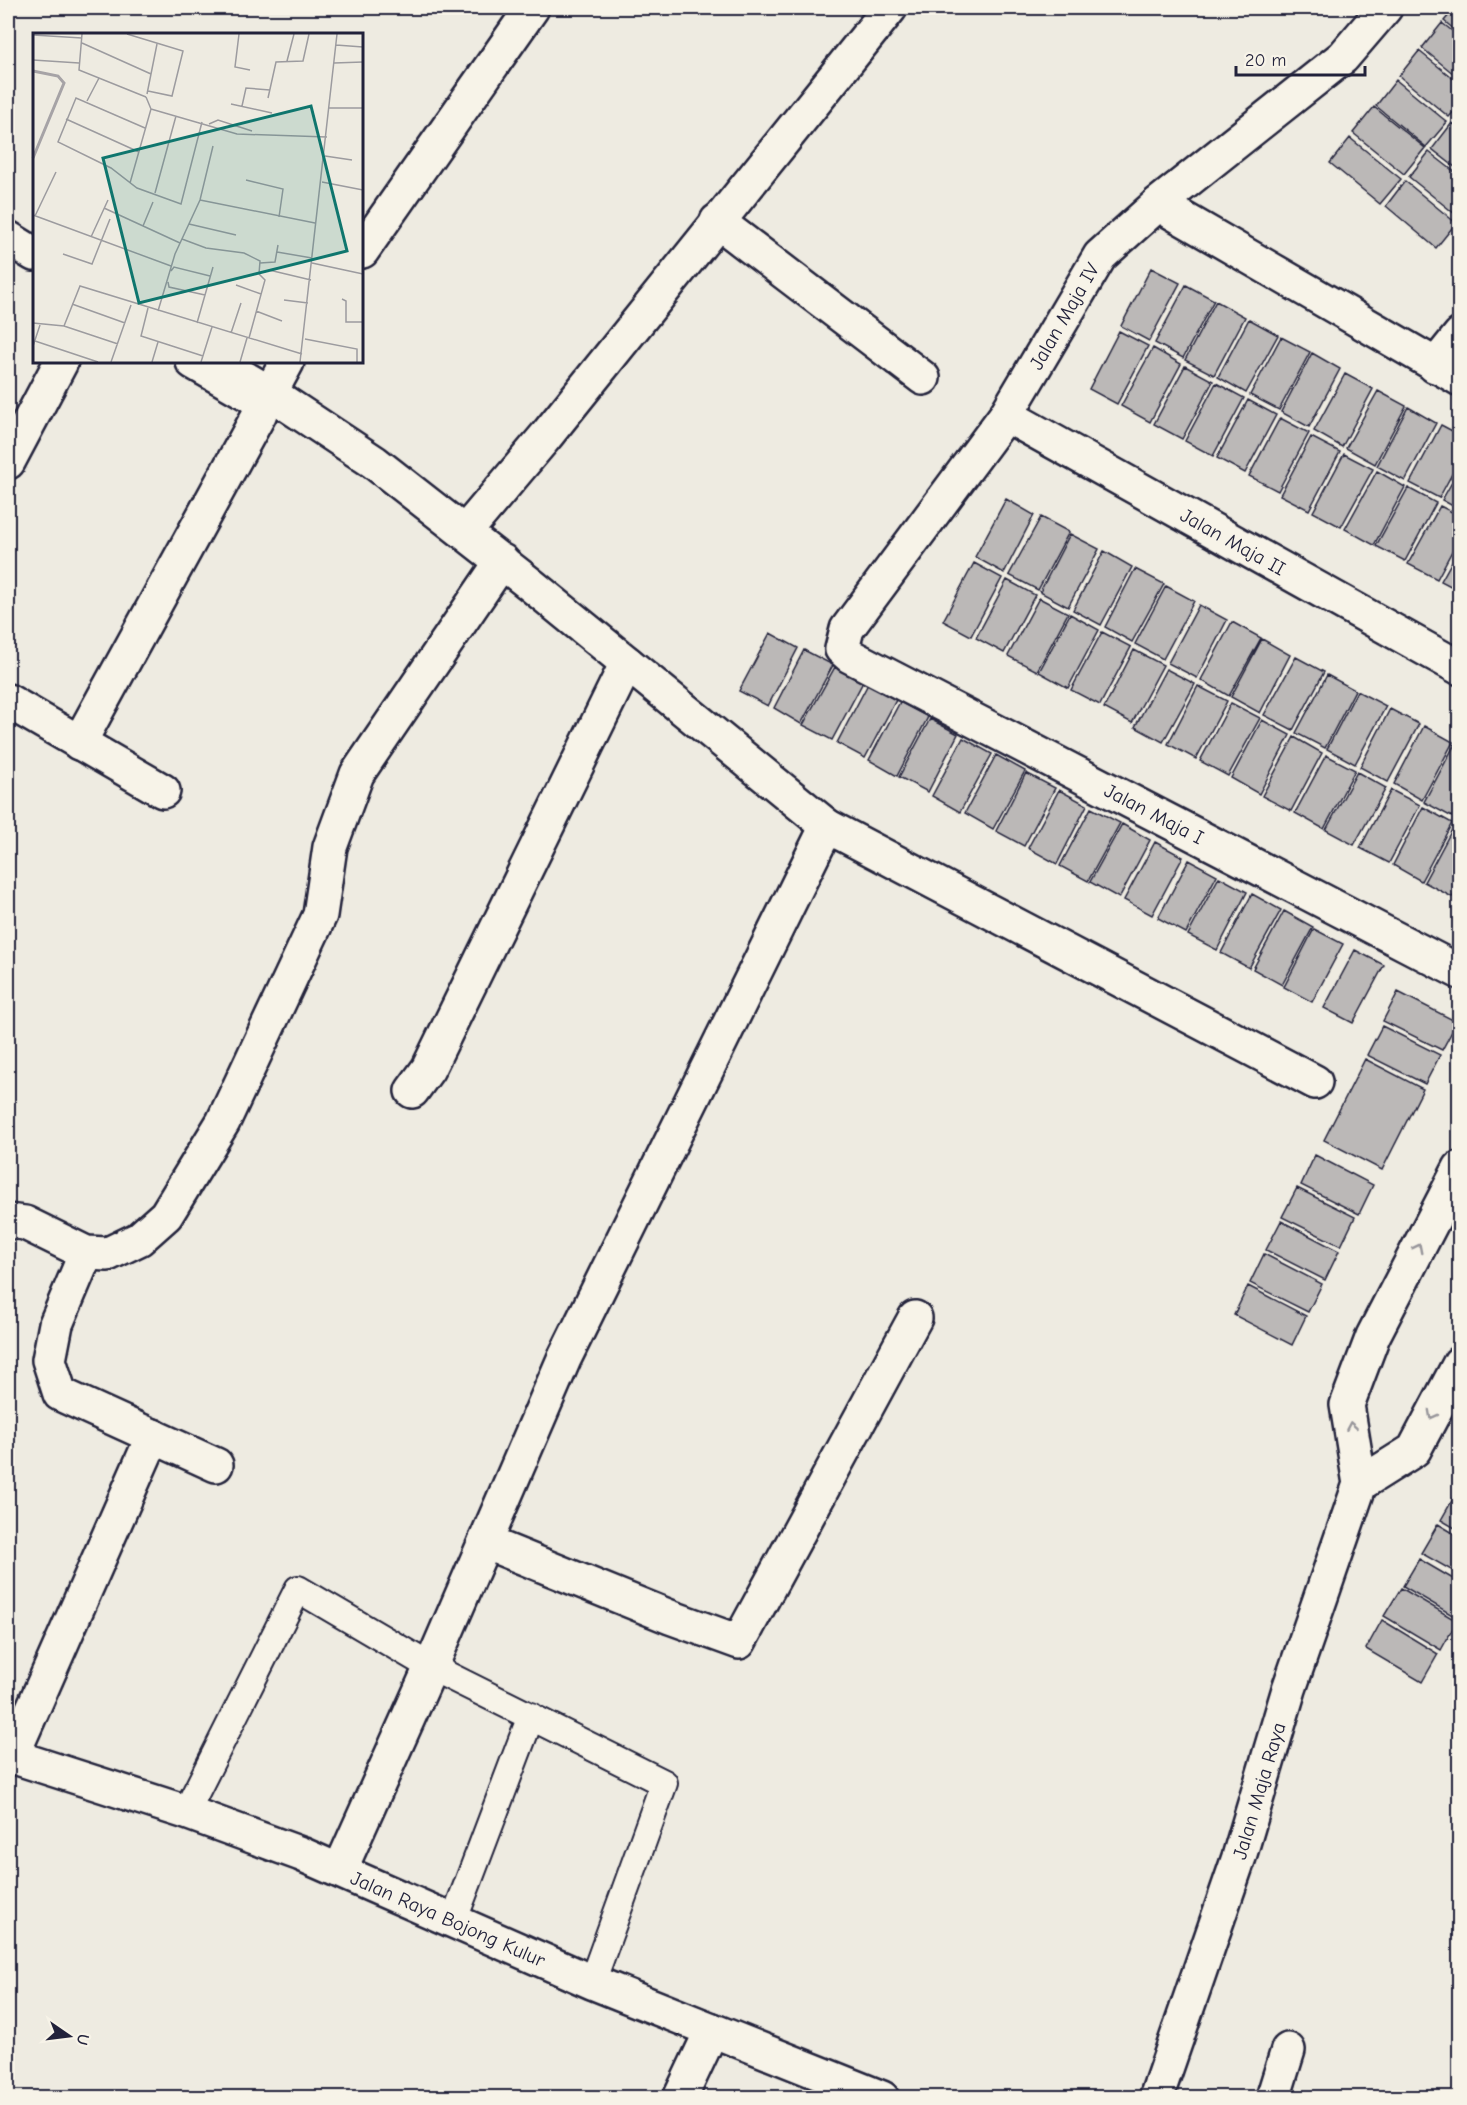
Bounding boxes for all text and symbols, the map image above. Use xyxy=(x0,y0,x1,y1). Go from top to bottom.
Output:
inset map xyxy=(33,33,363,363)
scale bar xyxy=(1236,39,1365,77)
text: 20 m xyxy=(1245,50,1286,71)
street label: Jalan Maja IV xyxy=(1025,259,1104,374)
street label: Jalan Maja II xyxy=(1176,504,1289,580)
street label: Jalan Maja I xyxy=(1101,779,1208,849)
one-way arrow xyxy=(1411,1243,1423,1254)
one-way arrow xyxy=(1428,1408,1439,1419)
one-way arrow xyxy=(1345,1422,1357,1431)
street label: Jalan Maja Raya xyxy=(1228,1720,1290,1862)
street label: Jalan Raya Bojong Kulur xyxy=(347,1866,549,1972)
north arrow xyxy=(39,2006,99,2066)
text: U xyxy=(73,2032,93,2047)

